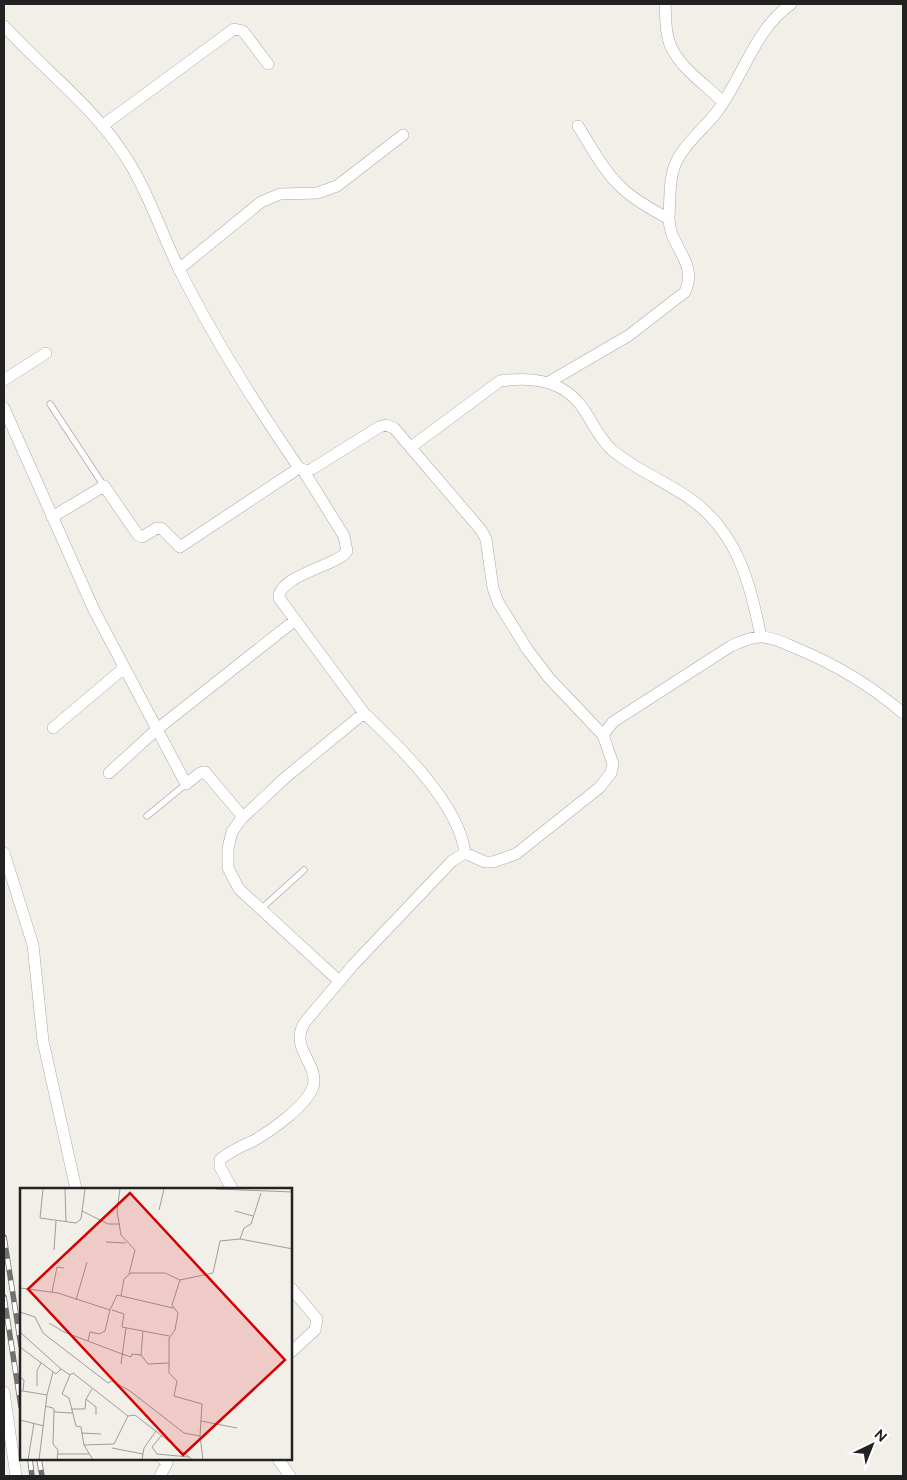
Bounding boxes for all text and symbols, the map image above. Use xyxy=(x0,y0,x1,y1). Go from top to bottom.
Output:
inset map xyxy=(20,1188,292,1460)
north arrow xyxy=(847,1420,897,1470)
text: N xyxy=(872,1426,890,1445)

